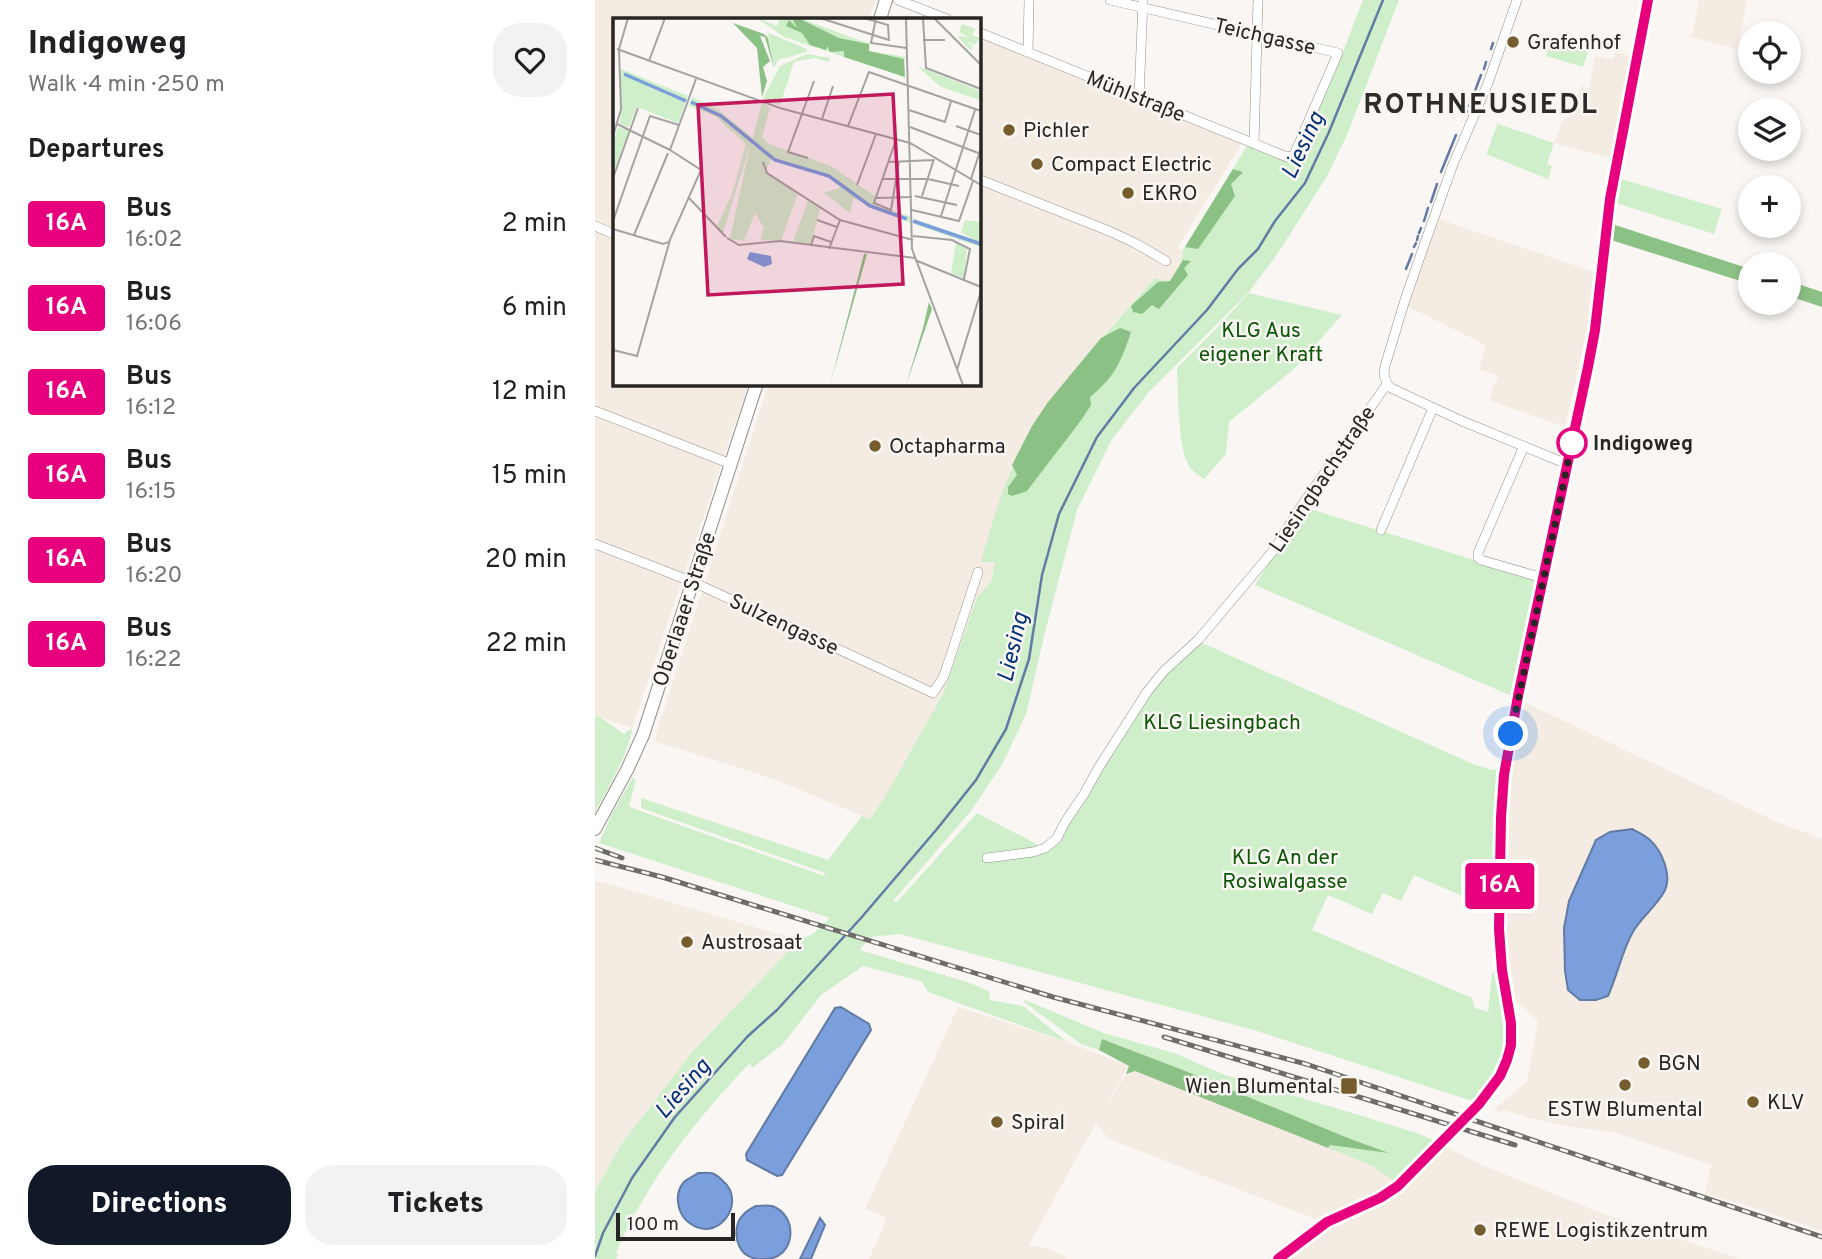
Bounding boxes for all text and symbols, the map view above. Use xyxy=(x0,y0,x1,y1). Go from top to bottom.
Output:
street label: Teichgasse xyxy=(1211,13,1318,62)
inset map xyxy=(613,18,980,385)
map controls xyxy=(1738,21,1801,315)
button: locate xyxy=(1738,21,1801,84)
button: heart xyxy=(493,23,567,97)
text: Indigoweg xyxy=(28,24,187,66)
place label: Grafenhof xyxy=(1527,30,1621,57)
marker: Grafenhof xyxy=(1505,34,1521,50)
street label: Mühlstraße xyxy=(1082,65,1189,129)
text: Walk · 4 min · 250 m xyxy=(28,71,225,100)
district label: ROTHNEUSIEDL xyxy=(1363,88,1599,124)
button: layers xyxy=(1738,98,1801,161)
water label: Liesing xyxy=(1276,107,1333,184)
place label: Pichler xyxy=(1023,118,1089,145)
marker: Pichler xyxy=(1001,122,1017,138)
text: Departures xyxy=(28,134,165,167)
place label: Compact Electric xyxy=(1051,152,1212,179)
marker: Compact Electric xyxy=(1029,156,1045,172)
button: + xyxy=(1738,175,1801,238)
place label: EKRO xyxy=(1142,181,1198,208)
marker: EKRO xyxy=(1120,185,1136,201)
text: Bus xyxy=(126,193,172,226)
text: 2 min xyxy=(502,208,567,241)
text: 16A xyxy=(46,209,87,239)
text: 16:02 xyxy=(126,226,182,255)
button: − xyxy=(1738,252,1801,315)
text: Bus xyxy=(126,277,172,310)
text: 6 min xyxy=(502,292,567,325)
text: 16A xyxy=(46,293,87,323)
text: 16:06 xyxy=(126,310,182,339)
park label: KLG Aus eigener Kraft xyxy=(1199,318,1323,369)
text: Bus xyxy=(126,361,172,394)
text: 12 min xyxy=(492,376,567,409)
text: 16A xyxy=(46,377,87,407)
text: 16:12 xyxy=(126,394,176,423)
street label: Liesingbachstraße xyxy=(1264,401,1382,558)
marker: Indigoweg xyxy=(1557,428,1587,458)
place label: Indigoweg xyxy=(1593,431,1693,458)
place label: Octapharma xyxy=(889,434,1006,461)
marker: Octapharma xyxy=(867,438,883,454)
text: Bus xyxy=(126,445,172,478)
text: 15 min xyxy=(492,460,567,493)
text: 16A xyxy=(46,461,87,491)
text: 16:15 xyxy=(126,478,176,507)
text: Bus xyxy=(126,529,172,562)
street label: Oberlaaer Straße xyxy=(648,529,723,690)
text: 20 min xyxy=(485,544,567,577)
text: 16A xyxy=(46,545,87,575)
text: 16:20 xyxy=(126,562,182,591)
street label: Sulzengasse xyxy=(724,588,842,662)
water label: Liesing xyxy=(992,609,1037,685)
text: Bus xyxy=(126,613,172,646)
text: 22 min xyxy=(486,628,567,661)
text: 16A xyxy=(46,629,87,659)
text: 16:22 xyxy=(126,646,182,675)
park label: KLG Liesingbach xyxy=(1143,710,1301,737)
your location xyxy=(1493,716,1528,751)
park label: KLG An der Rosiwalgasse xyxy=(1222,845,1348,896)
line badge: 16A xyxy=(1460,863,1540,909)
text: 16A xyxy=(1479,871,1521,901)
place label: Austrosaat xyxy=(701,930,802,957)
marker: Austrosaat xyxy=(679,934,695,950)
place label: BGN xyxy=(1658,1051,1701,1078)
water label: Liesing xyxy=(650,1053,718,1126)
marker: BGN xyxy=(1636,1055,1652,1071)
place label: Wien Blumental xyxy=(1185,1074,1333,1101)
marker: Wien Blumental xyxy=(1339,1076,1359,1096)
marker: ESTW Blumental xyxy=(1617,1077,1633,1093)
place label: KLV xyxy=(1767,1090,1804,1117)
marker: KLV xyxy=(1745,1094,1761,1110)
place label: ESTW Blumental xyxy=(1547,1097,1703,1124)
place label: Spiral xyxy=(1011,1110,1065,1137)
marker: Spiral xyxy=(989,1114,1005,1130)
button: Directions xyxy=(28,1165,291,1245)
button: Tickets xyxy=(305,1165,567,1245)
scale bar xyxy=(616,1210,735,1242)
text: 100 m xyxy=(627,1213,679,1237)
place label: REWE Logistikzentrum xyxy=(1494,1218,1708,1245)
marker: REWE Logistikzentrum xyxy=(1472,1222,1488,1238)

